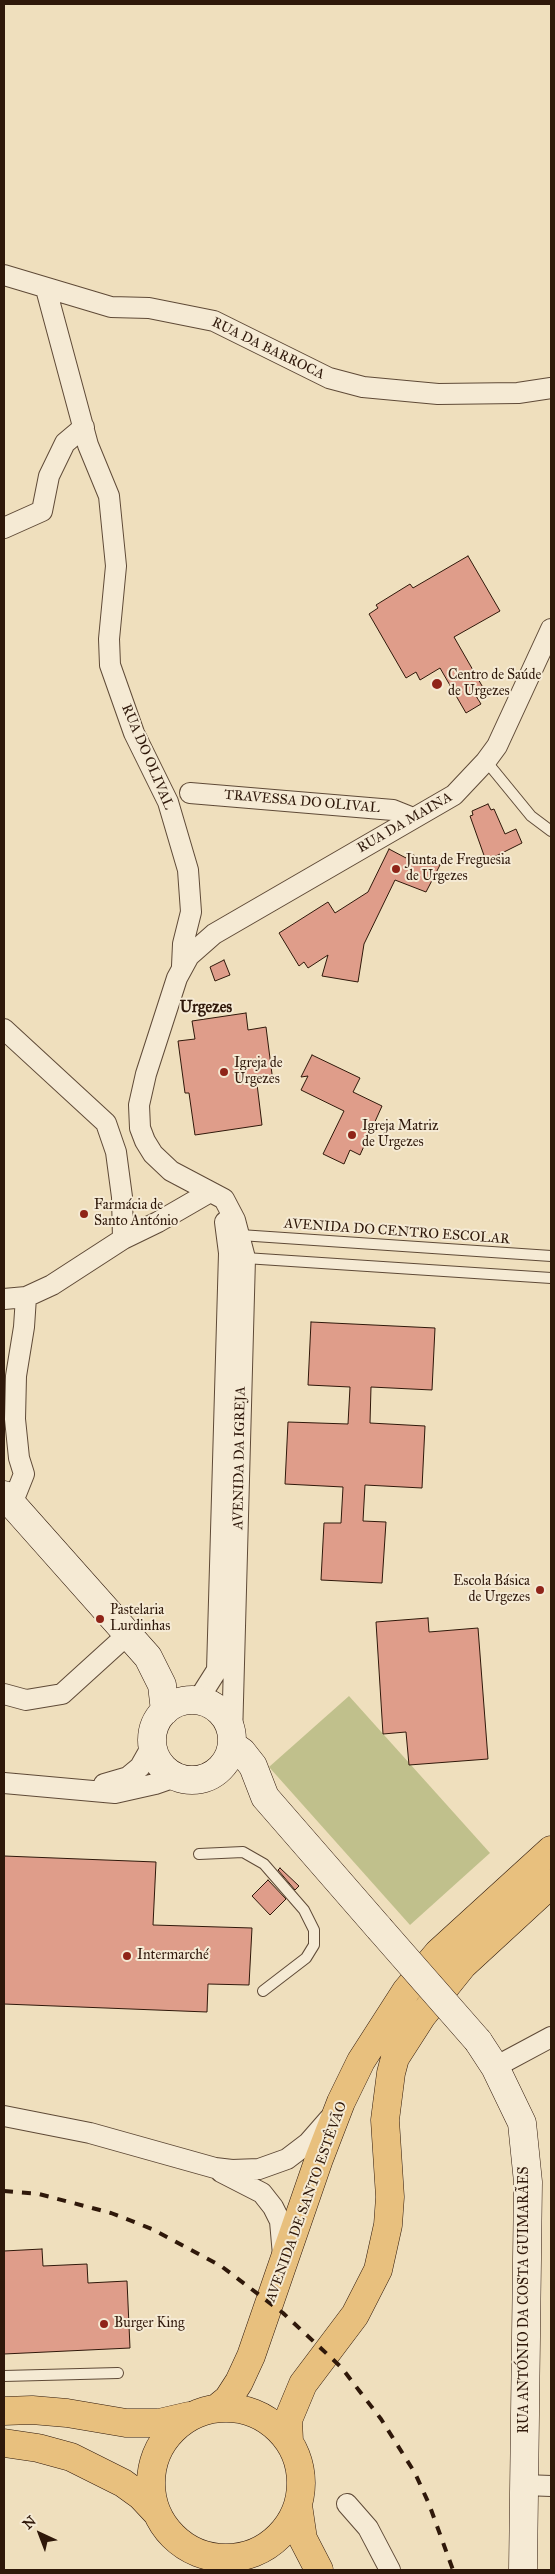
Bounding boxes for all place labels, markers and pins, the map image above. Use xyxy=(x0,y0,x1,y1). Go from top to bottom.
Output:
place label: Centro de Saúde de Urgezes xyxy=(448,668,541,700)
marker: Centro de Saúde de Urgezes xyxy=(430,677,444,691)
place label: Junta de Freguesia de Urgezes xyxy=(406,853,511,886)
marker: Junta de Freguesia de Urgezes xyxy=(390,863,402,875)
place label: Igreja de Urgezes xyxy=(234,1056,283,1088)
marker: Igreja de Urgezes xyxy=(218,1066,230,1078)
place label: Igreja Matriz de Urgezes xyxy=(362,1119,439,1152)
marker: Igreja Matriz de Urgezes xyxy=(346,1129,358,1141)
place label: Farmácia de Santo António xyxy=(94,1198,178,1230)
marker: Farmácia de Santo António xyxy=(78,1208,90,1220)
place label: Escola Básica de Urgezes xyxy=(453,1574,530,1606)
marker: Escola Básica de Urgezes xyxy=(534,1584,546,1596)
place label: Pastelaria Lurdinhas xyxy=(110,1603,170,1635)
marker: Pastelaria Lurdinhas xyxy=(94,1613,106,1625)
place label: Intermarché xyxy=(137,1948,209,1964)
marker: Intermarché xyxy=(121,1950,133,1962)
place label: Burger King xyxy=(114,2316,184,2332)
marker: Burger King xyxy=(98,2318,110,2330)

